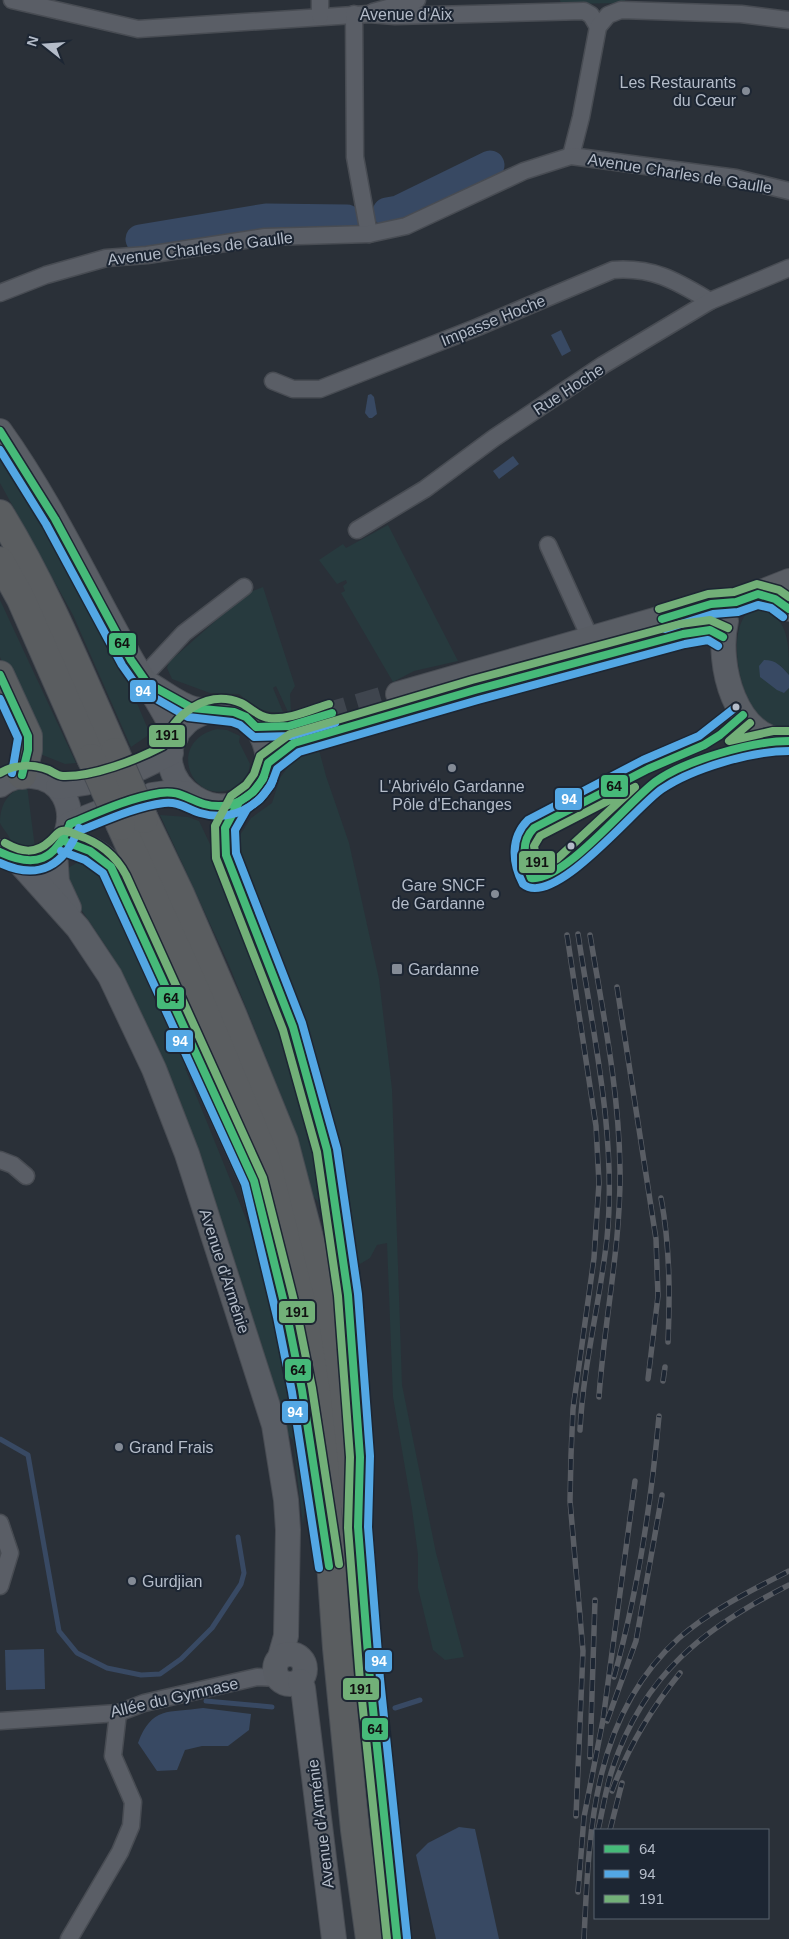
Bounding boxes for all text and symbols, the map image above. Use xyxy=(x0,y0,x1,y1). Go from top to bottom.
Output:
street label: Avenue d'Aix xyxy=(360,6,452,23)
north arrow xyxy=(20,20,70,70)
text: N xyxy=(23,34,42,48)
place label: Les Restaurants du Cœur xyxy=(619,74,737,109)
marker: Les Restaurants du Cœur xyxy=(740,85,752,97)
street label: Avenue Charles de Gaulle xyxy=(586,151,773,196)
street label: Avenue Charles de Gaulle xyxy=(106,229,294,268)
street label: Impasse Hoche xyxy=(438,292,548,349)
street label: Rue Hoche xyxy=(530,360,607,418)
line badge: 64 xyxy=(108,632,137,656)
text: 64 xyxy=(114,635,130,651)
line badge: 94 xyxy=(129,679,157,703)
text: 94 xyxy=(135,683,151,699)
unlabelled marker xyxy=(731,702,741,712)
line badge: 191 xyxy=(148,724,186,748)
text: 191 xyxy=(155,727,179,743)
marker: L'Abrivélo Gardanne Pôle d'Echanges xyxy=(446,762,458,774)
line badge: 64 xyxy=(600,774,629,798)
place label: L'Abrivélo Gardanne Pôle d'Echanges xyxy=(379,778,525,813)
text: 64 xyxy=(606,778,622,794)
line badge: 94 xyxy=(554,787,583,811)
text: 94 xyxy=(561,791,577,807)
unlabelled marker xyxy=(566,841,576,851)
line badge: 191 xyxy=(518,850,556,874)
text: 191 xyxy=(525,854,549,870)
place label: Gare SNCF de Gardanne xyxy=(392,877,485,912)
marker: Gare SNCF de Gardanne xyxy=(489,888,501,900)
place label: Gardanne xyxy=(408,961,479,978)
marker: Gardanne xyxy=(390,962,404,976)
line badge: 64 xyxy=(156,986,185,1010)
text: 64 xyxy=(163,990,179,1006)
line badge: 94 xyxy=(165,1029,194,1053)
text: 94 xyxy=(172,1033,188,1049)
street label: Avenue d'Arménie xyxy=(196,1207,253,1336)
line badge: 191 xyxy=(278,1300,316,1324)
text: 191 xyxy=(285,1304,309,1320)
line badge: 64 xyxy=(284,1358,312,1382)
text: 64 xyxy=(290,1362,306,1378)
line badge: 94 xyxy=(281,1400,309,1424)
text: 94 xyxy=(287,1404,303,1420)
place label: Grand Frais xyxy=(129,1439,213,1456)
marker: Grand Frais xyxy=(113,1441,125,1453)
place label: Gurdjian xyxy=(142,1573,202,1590)
marker: Gurdjian xyxy=(126,1575,138,1587)
line badge: 94 xyxy=(364,1649,393,1673)
text: 94 xyxy=(371,1653,387,1669)
street label: Allée du Gymnase xyxy=(109,1674,240,1720)
line badge: 191 xyxy=(342,1677,380,1701)
text: 191 xyxy=(349,1681,373,1697)
line badge: 64 xyxy=(361,1717,389,1741)
text: 64 xyxy=(367,1721,383,1737)
street label: Avenue d'Arménie xyxy=(304,1758,337,1889)
legend xyxy=(594,1829,769,1919)
text: 64 xyxy=(639,1840,656,1857)
text: 94 xyxy=(639,1865,656,1882)
text: 191 xyxy=(639,1890,664,1907)

